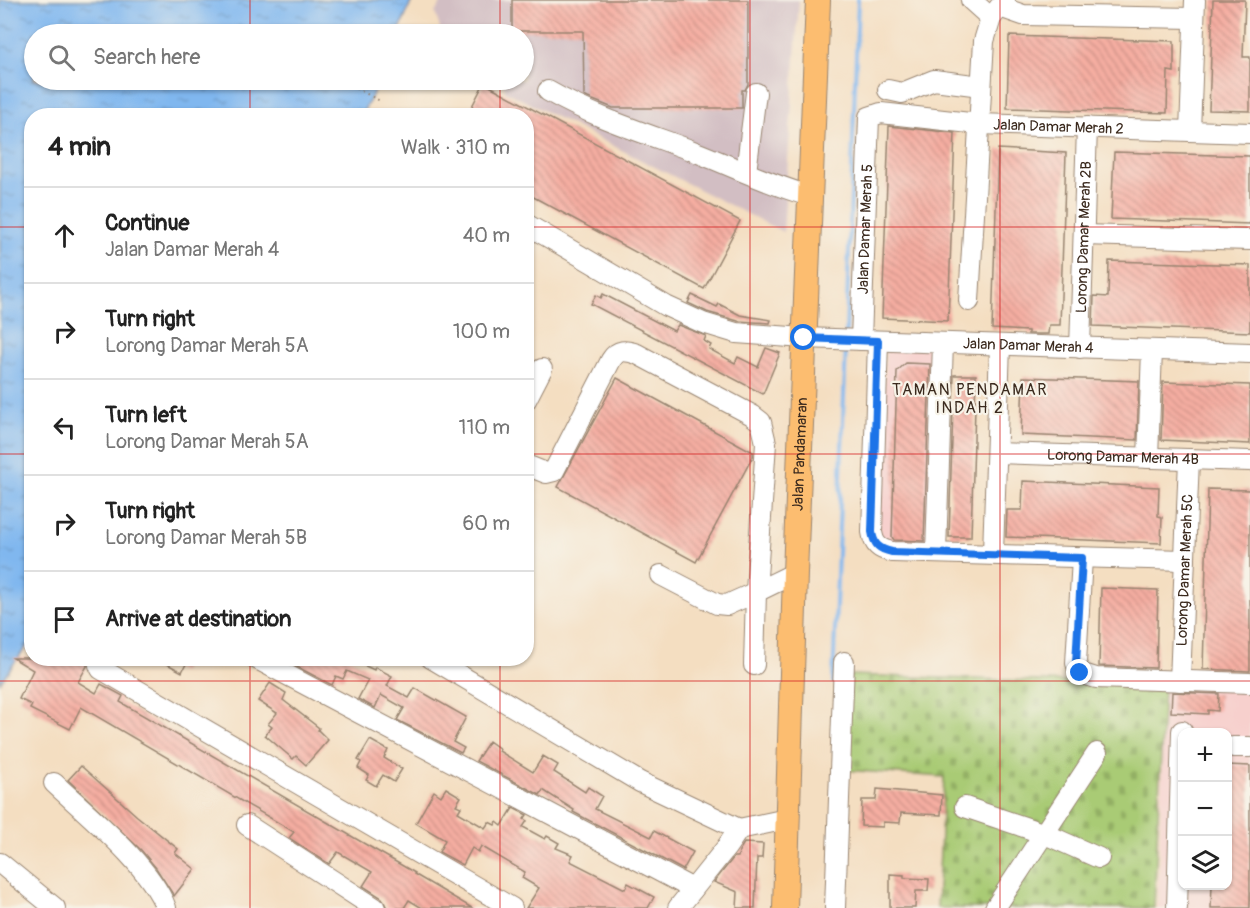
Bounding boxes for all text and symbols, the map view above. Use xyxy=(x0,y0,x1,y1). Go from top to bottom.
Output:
search box xyxy=(24,24,534,90)
icon: search xyxy=(45,41,78,74)
text: Search here xyxy=(93,43,200,71)
street label: Jalan Damar Merah 2 xyxy=(993,115,1124,138)
text: 4 min xyxy=(48,131,111,163)
text: Walk · 310 m xyxy=(401,135,510,160)
street label: Lorong Damar Merah 2B xyxy=(1072,161,1095,313)
street label: Jalan Damar Merah 5 xyxy=(853,164,877,295)
text: Continue xyxy=(105,209,189,237)
icon: ahead xyxy=(48,219,81,252)
text: 40 m xyxy=(463,223,510,248)
text: Jalan Damar Merah 4 xyxy=(105,237,279,262)
text: Turn right xyxy=(105,305,195,333)
icon: right xyxy=(48,315,81,348)
text: 100 m xyxy=(453,319,510,344)
route start xyxy=(790,324,816,350)
text: Lorong Damar Merah 5A xyxy=(105,333,309,358)
street label: Jalan Damar Merah 4 xyxy=(962,334,1094,357)
district label: TAMAN PENDAMAR INDAH 2 xyxy=(892,380,1048,418)
street label: Jalan Pandamaran xyxy=(788,397,812,511)
text: Turn left xyxy=(105,401,187,429)
icon: left xyxy=(48,411,81,444)
text: 110 m xyxy=(459,415,510,440)
text: Lorong Damar Merah 5A xyxy=(105,429,309,454)
street label: Lorong Damar Merah 4B xyxy=(1047,445,1199,469)
street label: Lorong Damar Merah 5C xyxy=(1172,494,1197,647)
text: Turn right xyxy=(105,497,195,525)
icon: right xyxy=(48,507,81,540)
text: 60 m xyxy=(463,511,510,536)
text: Lorong Damar Merah 5B xyxy=(105,525,307,550)
icon: arrive xyxy=(48,603,81,636)
text: Arrive at destination xyxy=(105,605,291,633)
route end xyxy=(1066,659,1092,685)
map controls xyxy=(1178,728,1232,890)
button: + xyxy=(1178,728,1232,782)
button: − xyxy=(1178,782,1232,836)
button: layers xyxy=(1178,836,1232,890)

